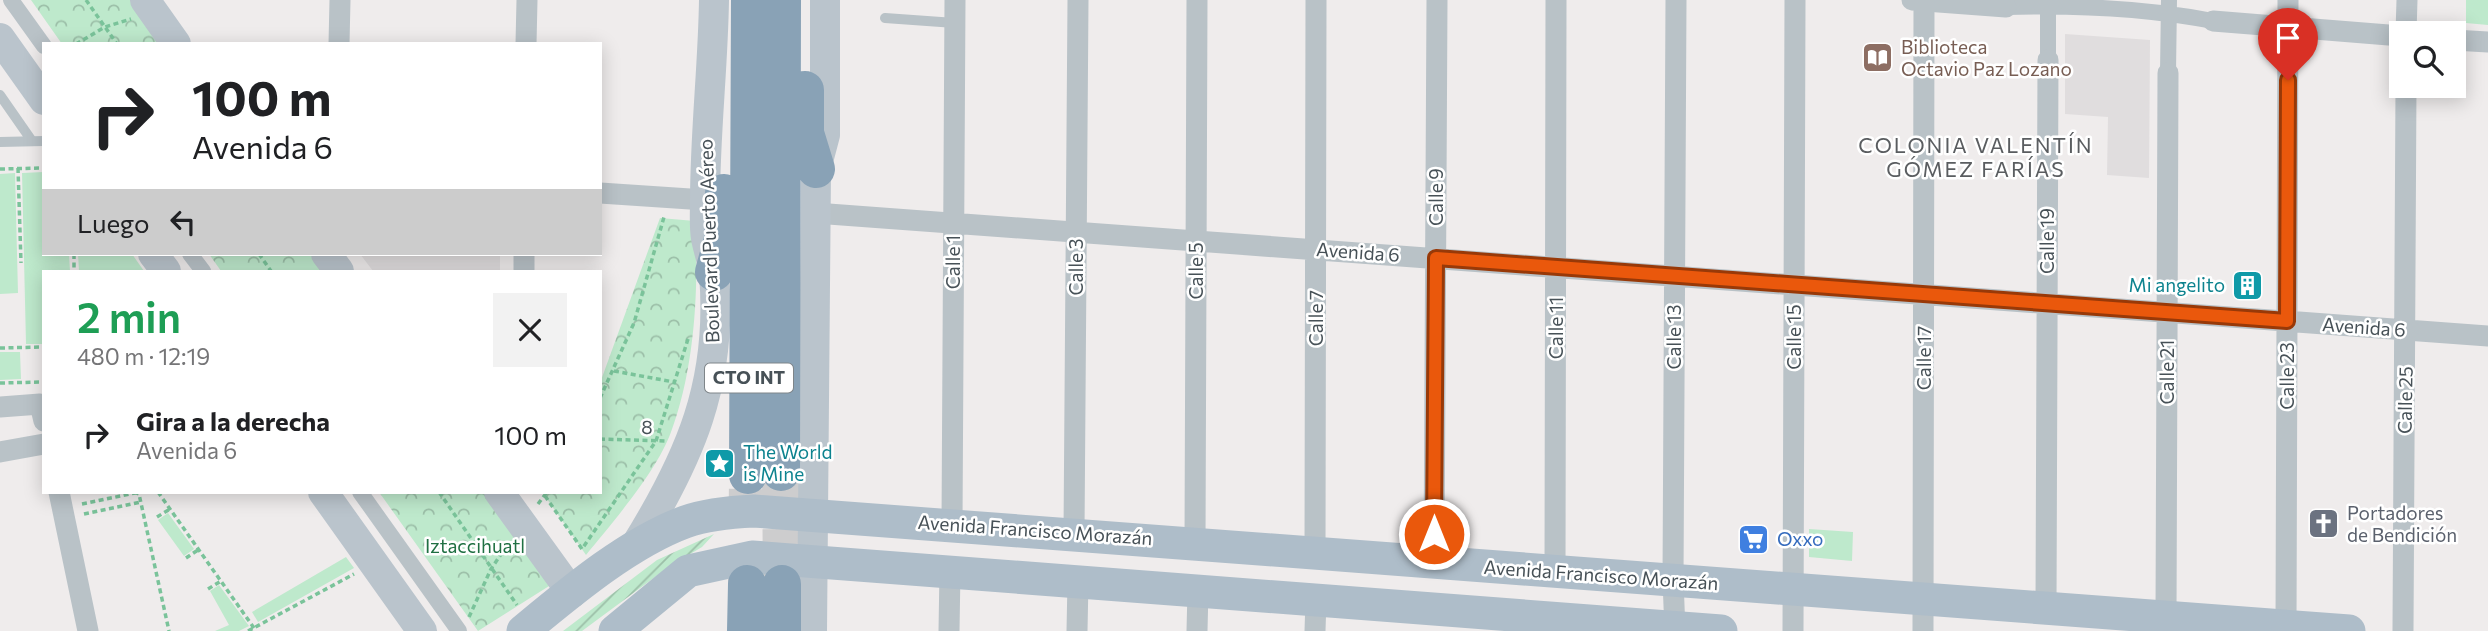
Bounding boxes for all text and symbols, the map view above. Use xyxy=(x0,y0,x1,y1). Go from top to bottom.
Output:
pin xyxy=(2258,8,2318,80)
icon: arrive xyxy=(2269,19,2307,57)
map controls xyxy=(2389,21,2466,98)
button: search xyxy=(2389,21,2466,98)
place label: Biblioteca Octavio Paz Lozano xyxy=(1901,35,2072,80)
library icon: Biblioteca Octavio Paz Lozano xyxy=(1861,41,1895,75)
text: 100 m xyxy=(192,66,331,126)
icon: right xyxy=(77,70,168,161)
text: Avenida 6 xyxy=(192,126,333,166)
district label: COLONIA VALENTÍN GÓMEZ FARÍAS xyxy=(1858,132,2094,181)
street label: Boulevard Puerto Aéreo xyxy=(693,139,724,344)
street label: Calle 9 xyxy=(1424,168,1447,226)
icon: left xyxy=(164,203,202,241)
text: Luego xyxy=(77,207,150,238)
street label: Calle 19 xyxy=(2035,208,2058,274)
street label: Calle 1 xyxy=(941,235,964,289)
street label: Avenida 6 xyxy=(1315,237,1401,266)
street label: Calle 3 xyxy=(1064,238,1087,296)
street label: Calle 5 xyxy=(1184,242,1207,300)
building icon: Mi angelito xyxy=(2231,268,2265,302)
place label: Mi angelito xyxy=(2129,273,2225,296)
text: 2 min xyxy=(77,290,181,342)
street label: Calle 7 xyxy=(1304,290,1327,346)
button: close xyxy=(493,293,567,367)
street label: Calle 11 xyxy=(1544,297,1567,359)
street label: Calle 13 xyxy=(1662,304,1685,370)
street label: Calle 15 xyxy=(1782,304,1805,370)
street label: Avenida 6 xyxy=(2321,312,2407,341)
street label: Calle 17 xyxy=(1912,326,1935,390)
street label: Calle 21 xyxy=(2155,340,2178,404)
text: 480 m · 12:19 xyxy=(77,342,210,370)
street label: Calle 23 xyxy=(2275,342,2298,410)
road number: CTO INT xyxy=(705,364,793,392)
street label: Calle 25 xyxy=(2392,366,2417,434)
text: Gira a la derecha xyxy=(136,405,330,436)
street label: 8 xyxy=(641,415,653,438)
icon: right xyxy=(77,416,115,454)
text: 100 m xyxy=(494,419,567,450)
text: Avenida 6 xyxy=(136,436,237,464)
place label: The World is Mine xyxy=(743,440,833,485)
place icon: The World is Mine xyxy=(703,446,737,480)
position arrow xyxy=(1397,497,1471,571)
place label: Portadores de Bendición xyxy=(2347,501,2457,546)
church icon: Portadores de Bendición xyxy=(2307,507,2341,541)
street label: Avenida Francisco Morazán xyxy=(917,510,1153,549)
supermarket icon: Oxxo xyxy=(1737,522,1771,556)
place label: Oxxo xyxy=(1777,527,1823,550)
park label: Iztaccihuatl xyxy=(425,534,525,557)
street label: Avenida Francisco Morazán xyxy=(1483,555,1719,594)

